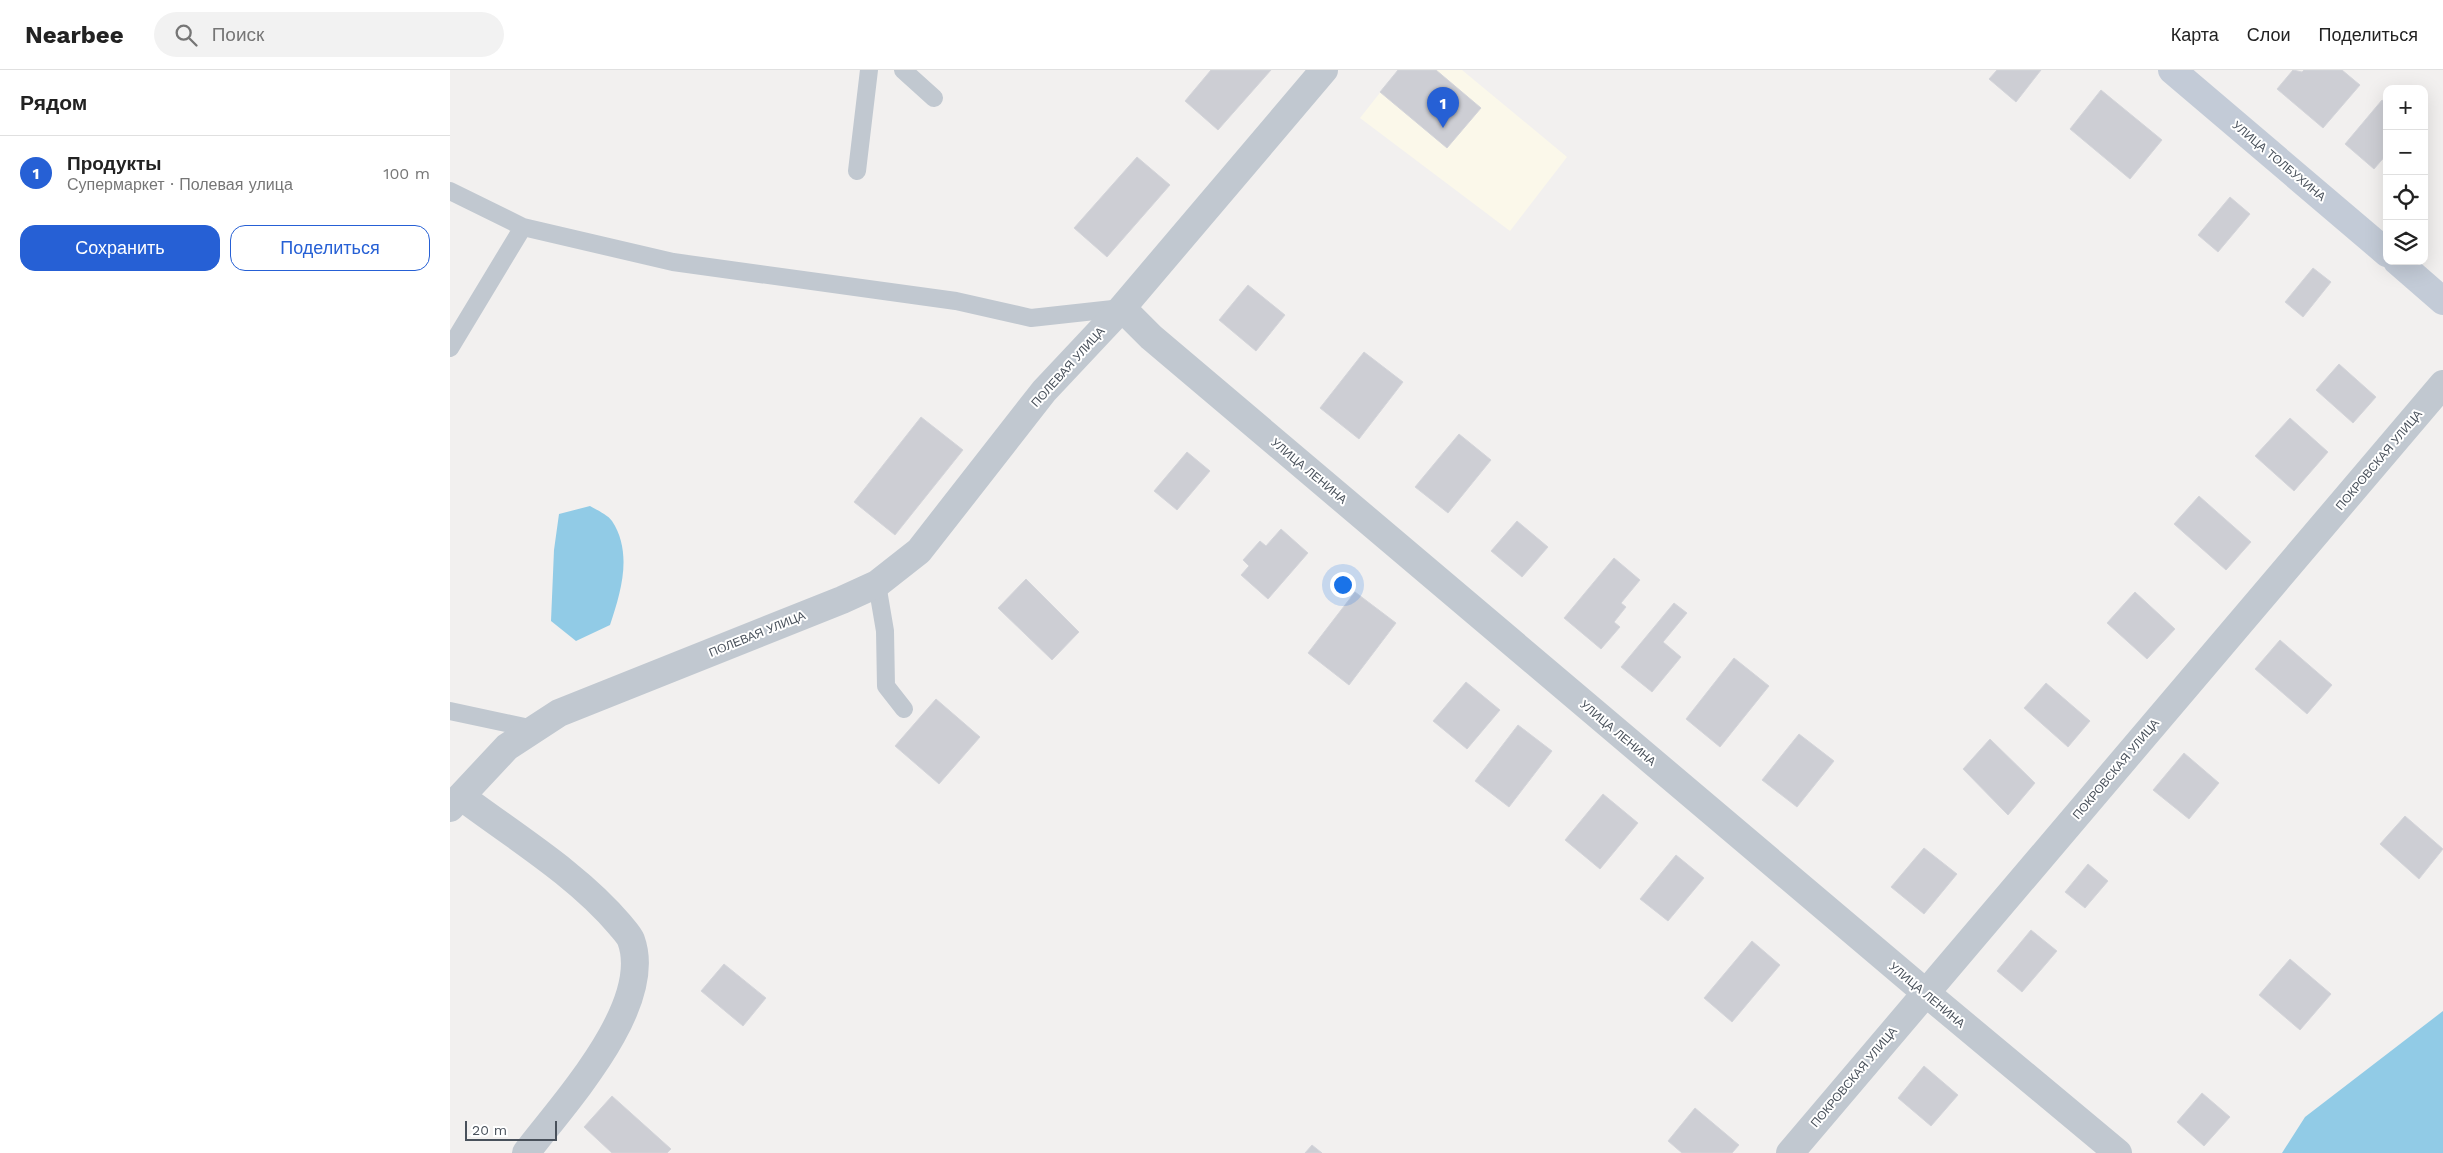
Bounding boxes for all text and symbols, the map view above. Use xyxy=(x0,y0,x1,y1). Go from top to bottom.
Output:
search box xyxy=(154,12,504,57)
text: Nearbee xyxy=(25,21,124,49)
icon: search xyxy=(172,21,200,49)
text: Поиск xyxy=(212,23,264,46)
text: Карта xyxy=(2171,24,2219,45)
text: Слои xyxy=(2247,24,2291,45)
text: Поделиться xyxy=(2319,24,2418,45)
map controls xyxy=(2383,85,2428,265)
button: + xyxy=(2383,85,2428,130)
pin: 1 xyxy=(1427,87,1459,128)
text: Рядом xyxy=(20,90,87,115)
street label: УЛИЦА ТОЛБУХИНА xyxy=(2230,118,2328,204)
button: − xyxy=(2383,130,2428,175)
text: Продукты xyxy=(67,152,162,175)
text: 1 xyxy=(33,164,39,183)
text: 100 m xyxy=(383,164,430,183)
text: Супермаркет · Полевая улица xyxy=(67,175,293,194)
button: locate xyxy=(2383,175,2428,220)
button: layers xyxy=(2383,220,2428,265)
button: Сохранить xyxy=(20,225,220,271)
button: Поделиться xyxy=(230,225,430,271)
street label: ПОЛЕВАЯ УЛИЦА xyxy=(1028,324,1108,410)
street label: ПОКРОВСКАЯ УЛИЦА xyxy=(2333,407,2425,513)
street label: УЛИЦА ЛЕНИНА xyxy=(1268,435,1350,507)
your location xyxy=(1330,572,1356,598)
street label: ПОЛЕВАЯ УЛИЦА xyxy=(707,608,807,660)
street label: УЛИЦА ЛЕНИНА xyxy=(1577,697,1659,769)
street label: ПОКРОВСКАЯ УЛИЦА xyxy=(2070,716,2162,822)
street label: УЛИЦА ЛЕНИНА xyxy=(1886,959,1968,1031)
street label: ПОКРОВСКАЯ УЛИЦА xyxy=(1808,1024,1900,1130)
scale bar xyxy=(465,1118,558,1141)
text: 20 m xyxy=(472,1122,507,1138)

